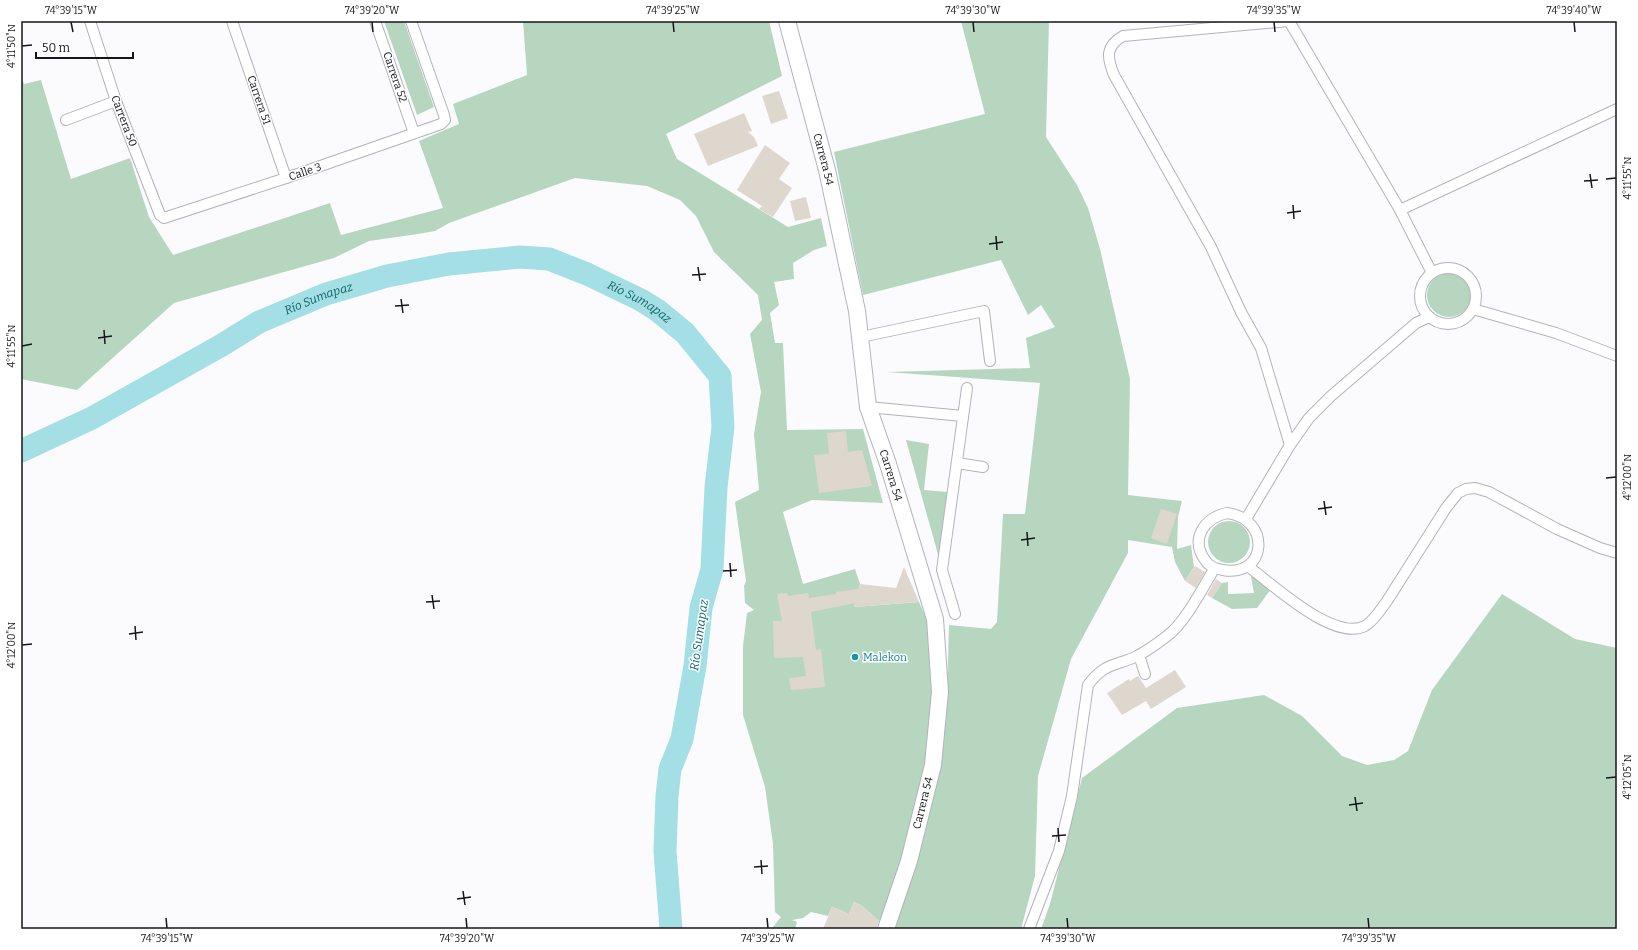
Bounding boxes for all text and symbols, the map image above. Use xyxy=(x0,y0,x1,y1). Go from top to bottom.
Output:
text: 74°39'15"W xyxy=(45,5,98,17)
text: 74°39'20"W xyxy=(345,5,400,17)
text: 74°39'25"W xyxy=(646,5,701,17)
text: 74°39'30"W xyxy=(946,5,1001,17)
text: 74°39'35"W xyxy=(1247,5,1302,17)
text: 74°39'40"W xyxy=(1547,5,1602,17)
text: 4°11'50"N xyxy=(6,24,18,68)
scale bar xyxy=(36,34,133,60)
text: 50 m xyxy=(42,41,71,55)
street label: Carrera 52 xyxy=(380,50,410,104)
street label: Carrera 51 xyxy=(245,74,274,127)
street label: Carrera 50 xyxy=(108,94,140,148)
street label: Carrera 54 xyxy=(811,132,837,187)
text: 4°11'55"N xyxy=(1622,157,1634,199)
street label: Calle 3 xyxy=(287,160,323,184)
water label: Río Sumapaz xyxy=(605,278,674,326)
water label: Río Sumapaz xyxy=(282,279,355,318)
text: 4°11'55"N xyxy=(6,325,18,367)
street label: Carrera 54 xyxy=(877,448,905,503)
text: 4°12'00"N xyxy=(1622,454,1634,500)
water label: Río Sumapaz xyxy=(687,598,711,671)
text: 4°12'00"N xyxy=(6,622,18,668)
place label: Malekon xyxy=(863,651,907,664)
marker: Malekon xyxy=(850,652,860,662)
text: 4°12'05"N xyxy=(1622,754,1634,800)
street label: Carrera 54 xyxy=(910,775,936,830)
text: 74°39'15"W xyxy=(141,933,194,945)
text: 74°39'20"W xyxy=(440,933,495,945)
text: 74°39'25"W xyxy=(741,933,796,945)
text: 74°39'30"W xyxy=(1041,933,1096,945)
text: 74°39'35"W xyxy=(1342,933,1397,945)

